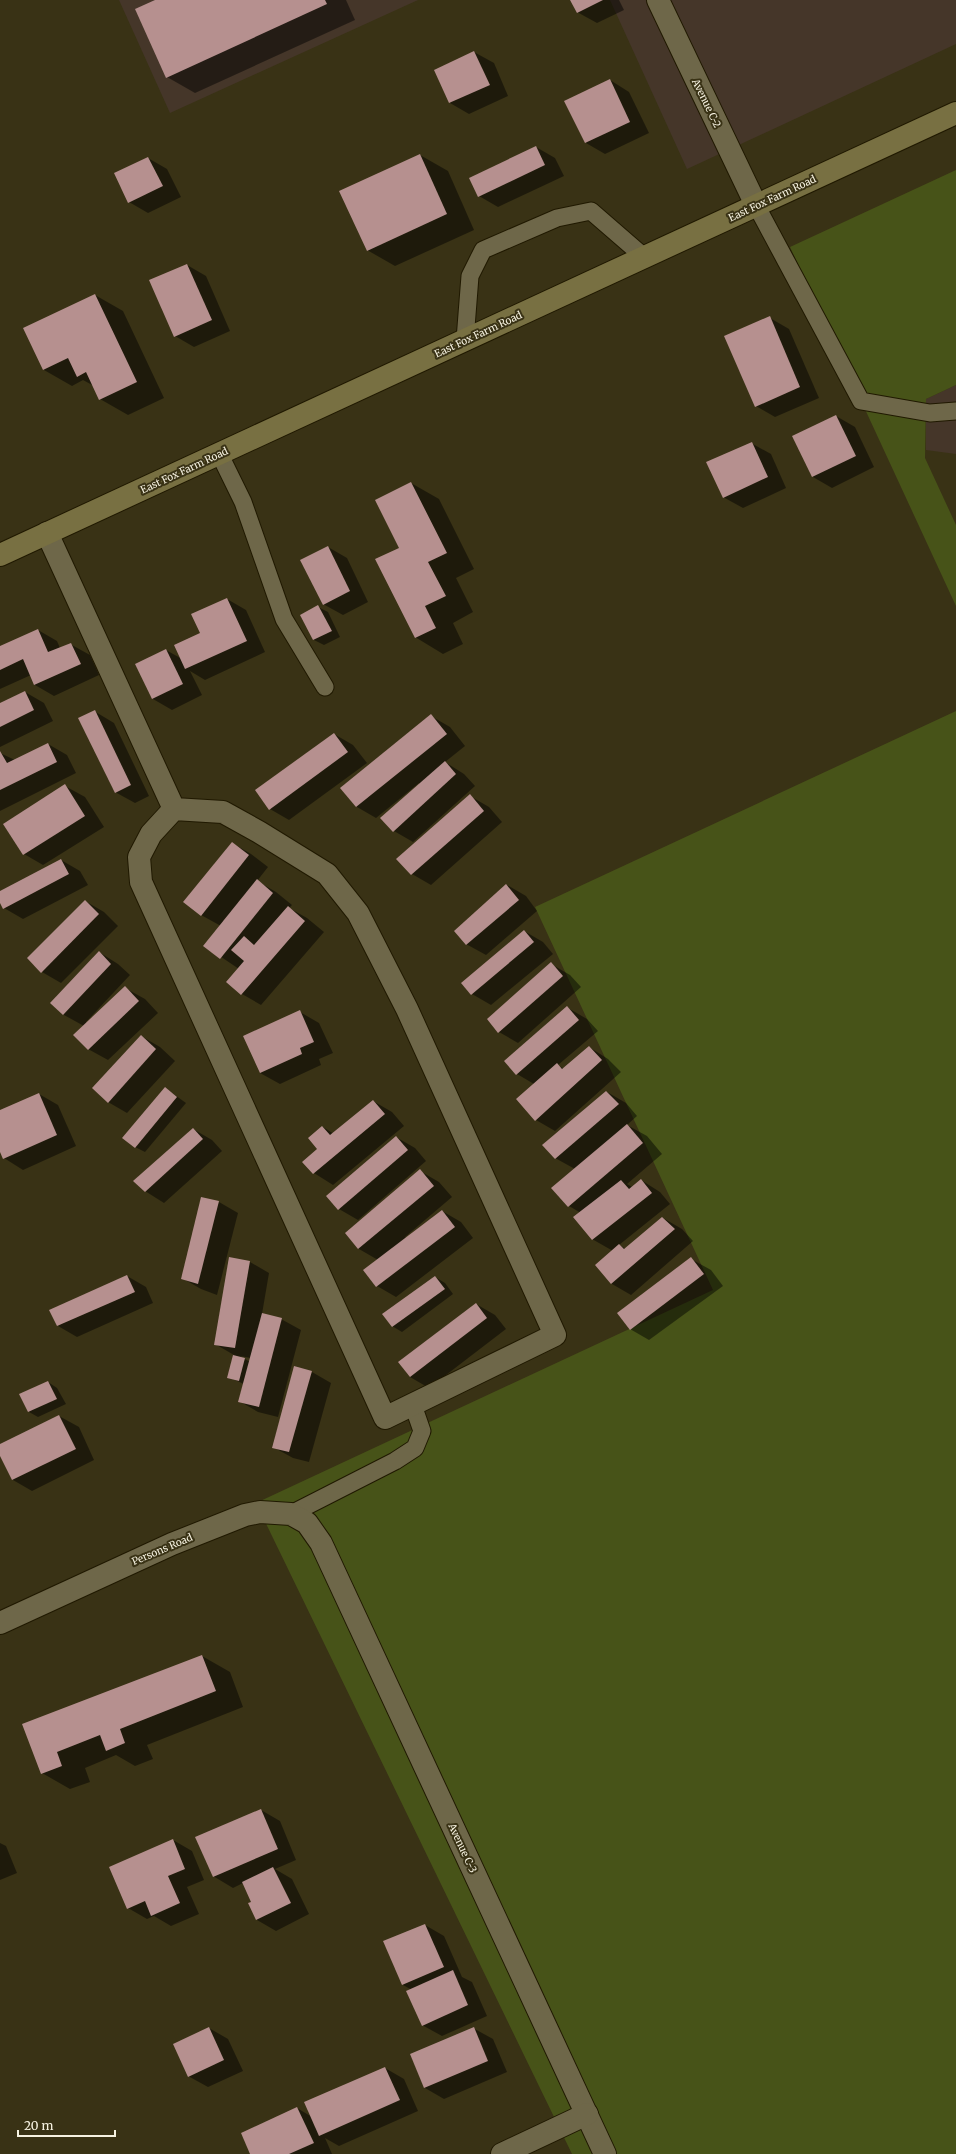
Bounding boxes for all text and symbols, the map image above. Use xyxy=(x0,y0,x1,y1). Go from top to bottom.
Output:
street label: Avenue C-2 xyxy=(689,76,724,130)
street label: East Fox Farm Road xyxy=(726,172,818,224)
street label: East Fox Farm Road xyxy=(432,308,524,360)
street label: East Fox Farm Road xyxy=(138,444,230,496)
street label: Persons Road xyxy=(130,1531,195,1568)
street label: Avenue C-3 xyxy=(445,1820,480,1875)
scale bar xyxy=(18,2112,115,2138)
text: 20 m xyxy=(24,2118,53,2133)

